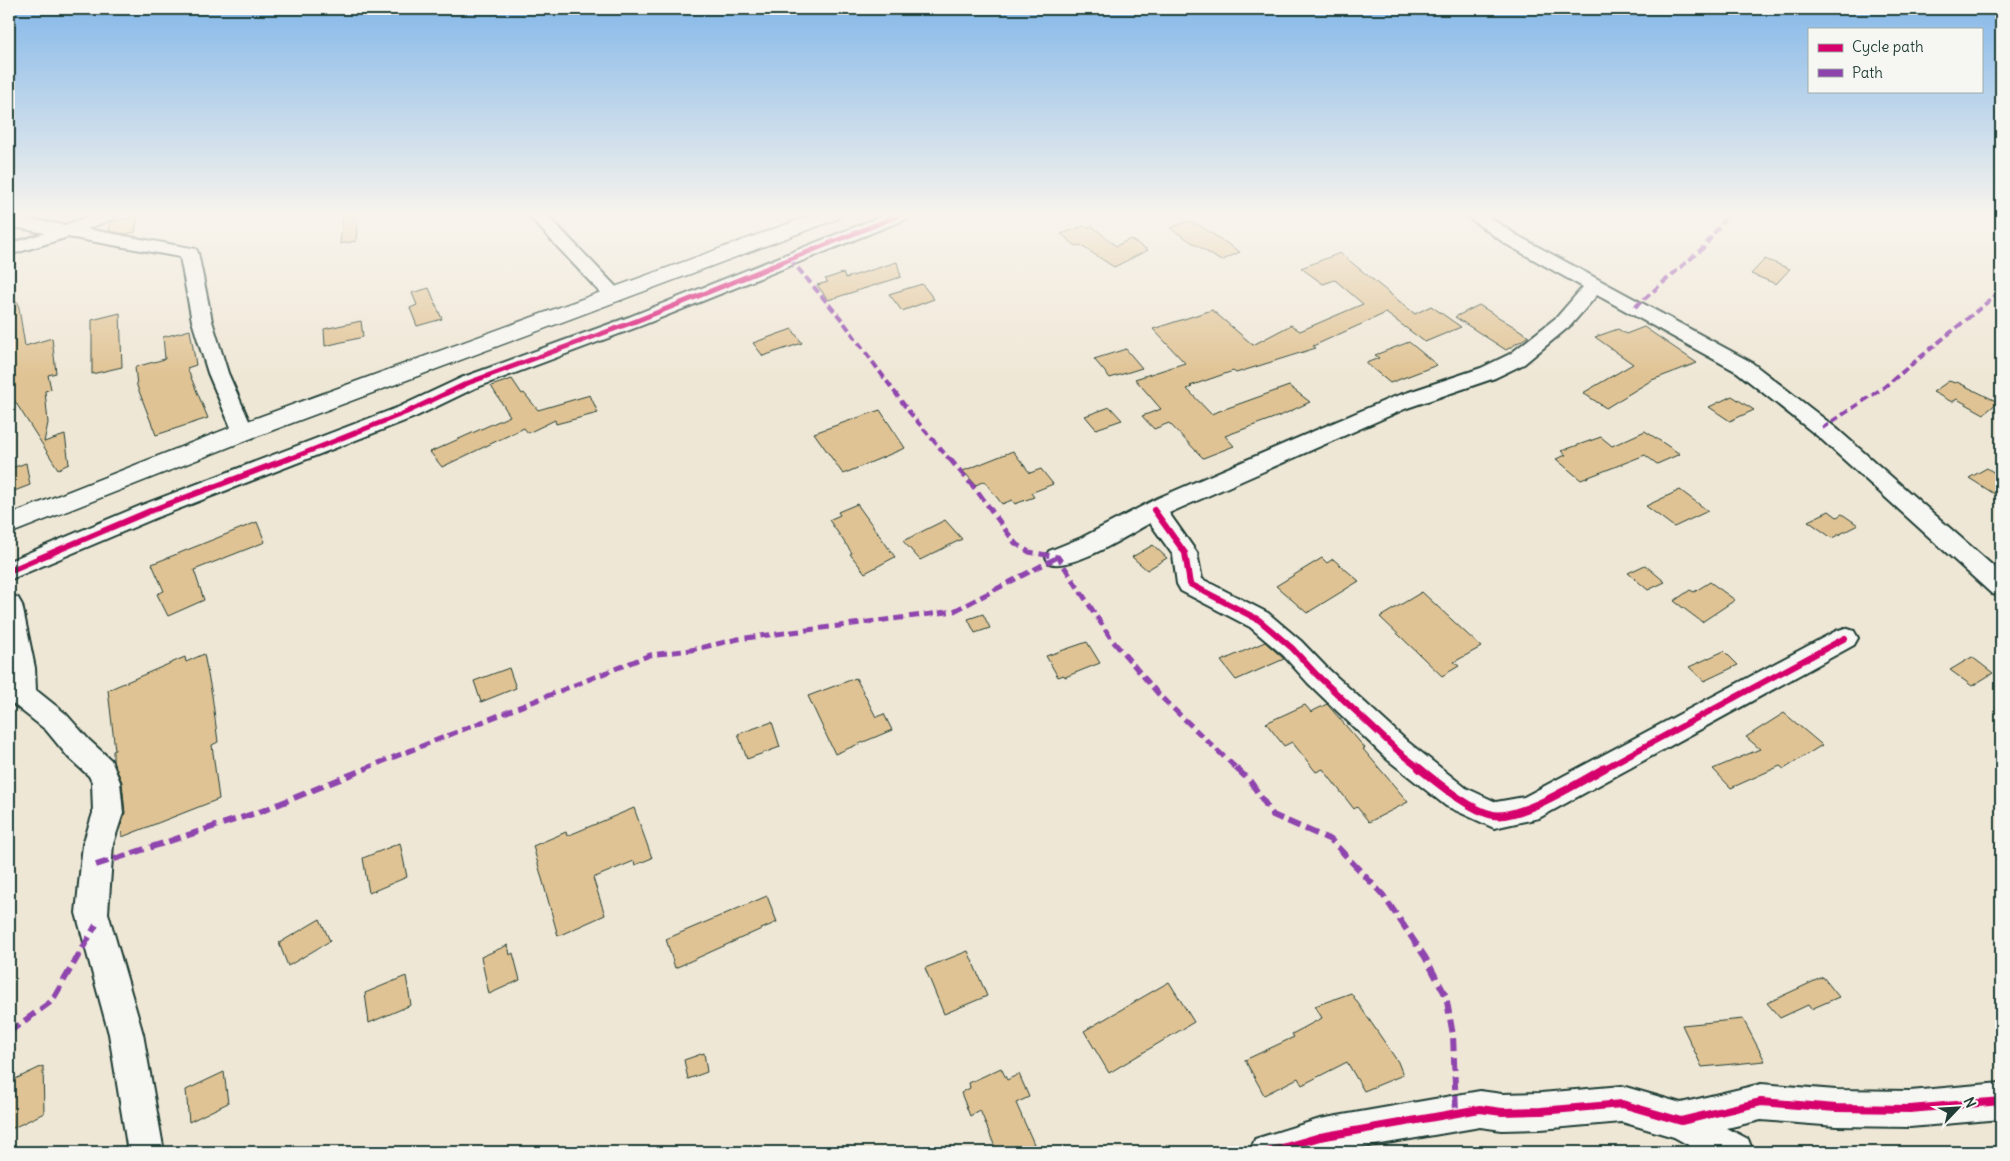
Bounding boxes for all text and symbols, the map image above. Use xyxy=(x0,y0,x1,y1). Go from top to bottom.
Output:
legend xyxy=(1808,28,1982,92)
text: Cycle path xyxy=(1852,37,1924,56)
text: Path xyxy=(1852,63,1883,82)
north arrow xyxy=(1932,1084,1982,1134)
text: N xyxy=(1960,1094,1980,1111)

